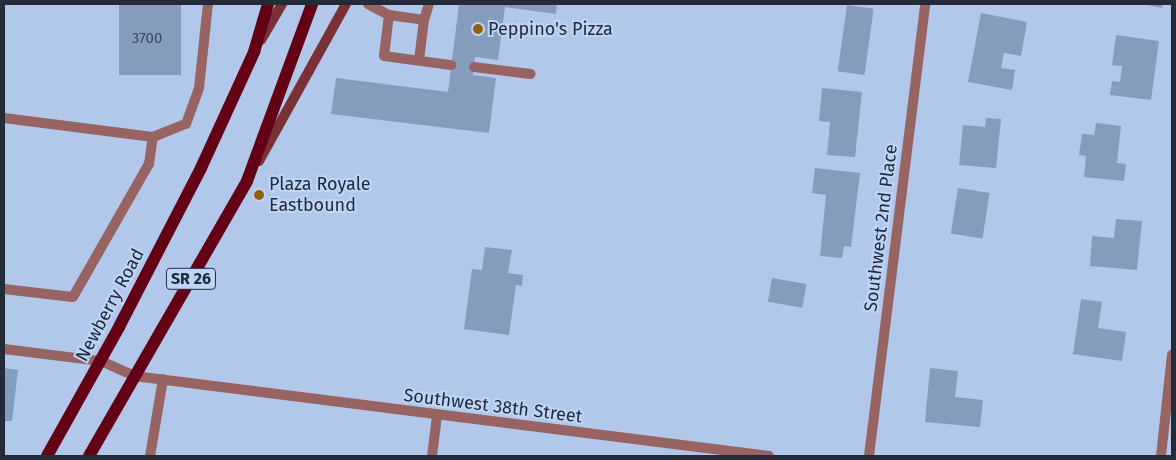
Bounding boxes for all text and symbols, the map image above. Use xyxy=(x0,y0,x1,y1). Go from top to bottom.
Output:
place label: Peppino's Pizza xyxy=(488,18,613,40)
marker: Peppino's Pizza xyxy=(472,23,484,35)
house number: 3700 xyxy=(132,30,162,48)
street label: Southwest 2nd Place xyxy=(860,143,902,313)
place label: Plaza Royale Eastbound xyxy=(269,174,371,216)
marker: Plaza Royale Eastbound xyxy=(253,189,265,201)
street label: Newberry Road xyxy=(71,245,149,365)
road number: SR 26 xyxy=(165,266,217,292)
street label: Southwest 38th Street xyxy=(402,384,584,428)

